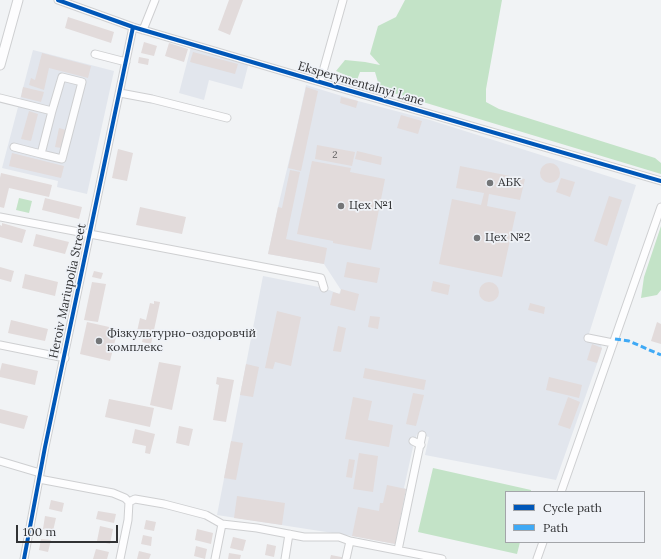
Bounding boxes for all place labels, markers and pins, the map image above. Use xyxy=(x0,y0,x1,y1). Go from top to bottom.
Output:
place label: АБК xyxy=(498,176,521,190)
marker: АБК xyxy=(485,178,495,188)
place label: Цех №1 xyxy=(349,199,392,213)
marker: Цех №1 xyxy=(336,201,346,211)
place label: Цех №2 xyxy=(485,231,530,245)
marker: Цех №2 xyxy=(472,233,482,243)
place label: Фізкультурно-оздоровчій комплекс xyxy=(107,327,256,355)
marker: Фізкультурно-оздоровчій комплекс xyxy=(94,336,104,346)

